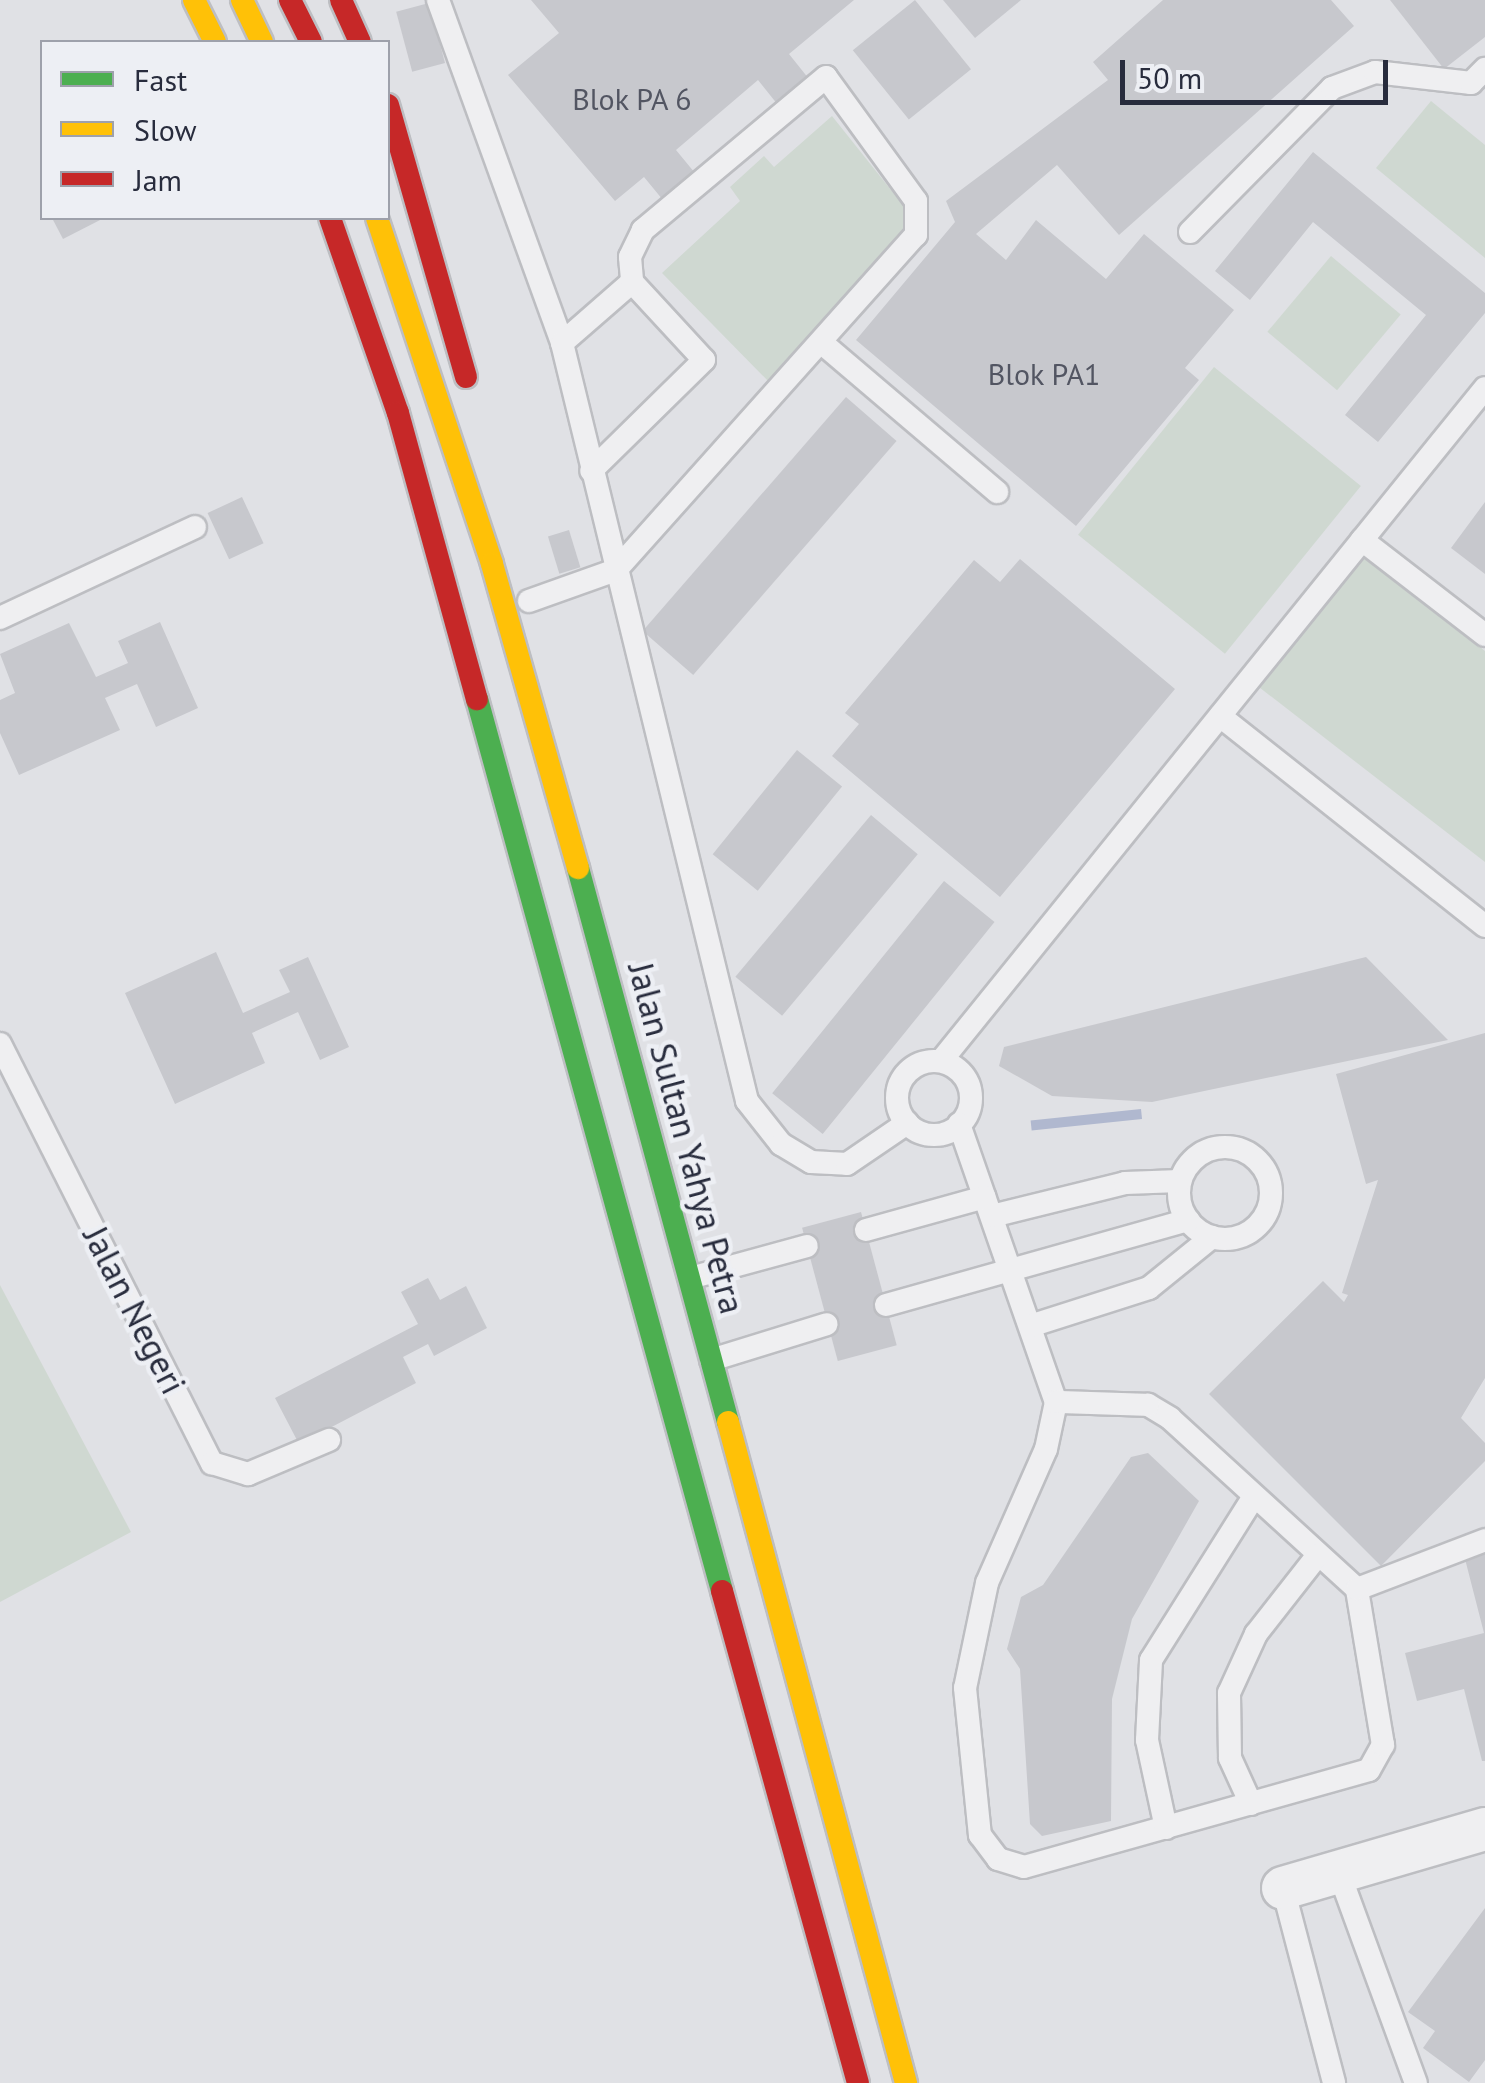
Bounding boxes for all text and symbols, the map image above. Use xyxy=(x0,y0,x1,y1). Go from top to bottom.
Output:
legend xyxy=(40,40,390,220)
scale bar xyxy=(1125,40,1392,102)
text: 50 m xyxy=(1137,58,1202,97)
text: Fast xyxy=(134,60,187,99)
house number: Blok PA 6 xyxy=(571,81,693,117)
text: Slow xyxy=(134,110,197,149)
text: Jam xyxy=(134,160,182,199)
house number: Blok PA1 xyxy=(987,356,1101,392)
street label: Jalan Sultan Yahya Petra xyxy=(620,957,754,1319)
street label: Jalan Negeri xyxy=(75,1219,195,1401)

